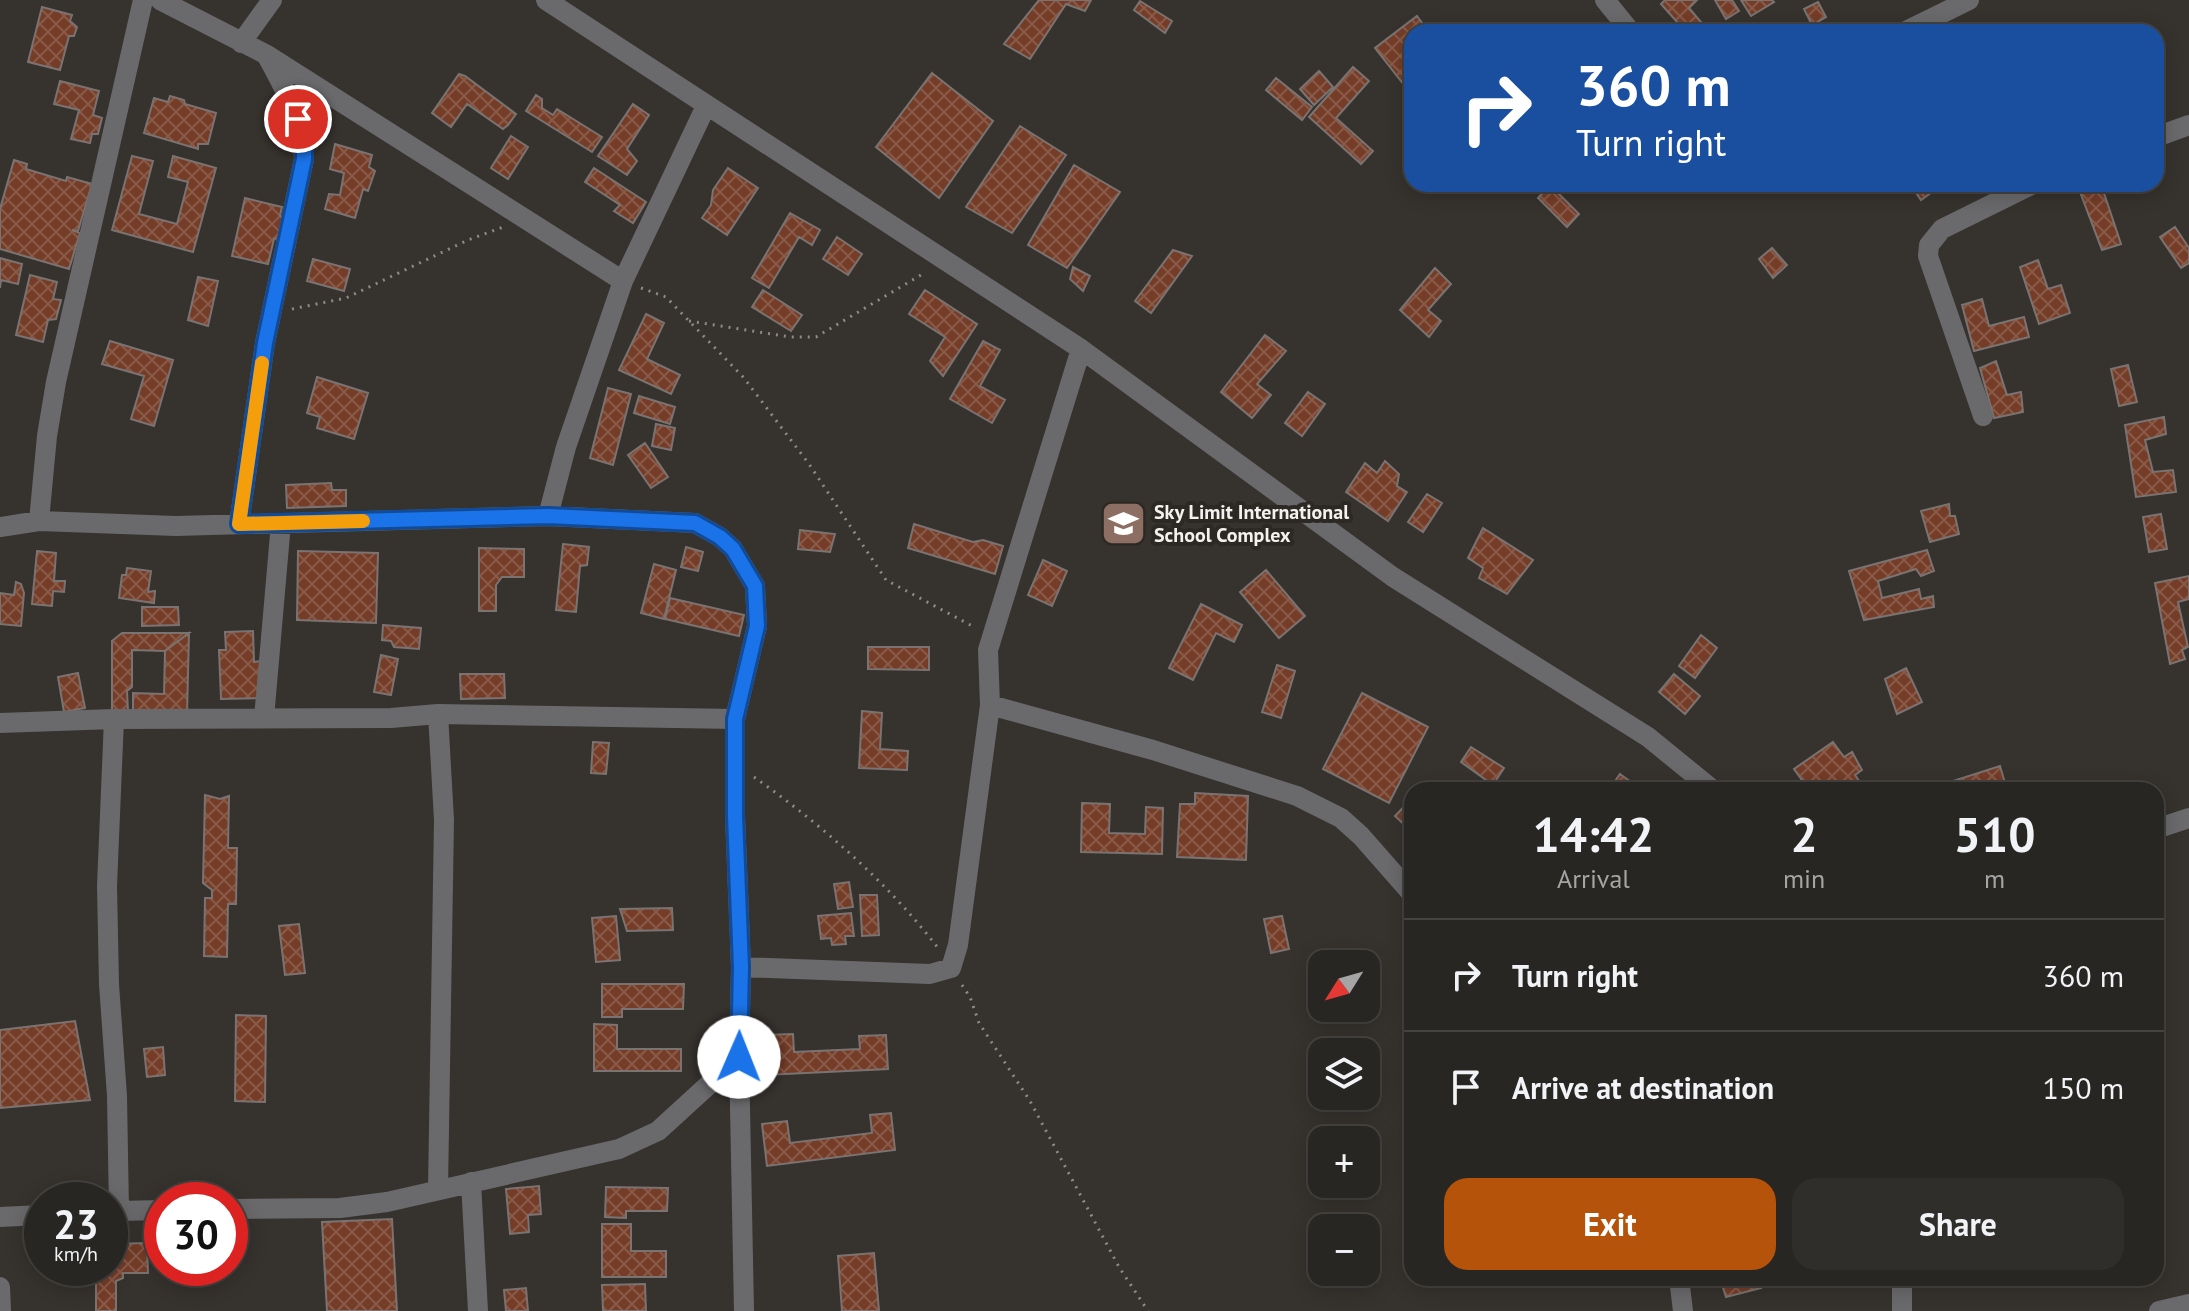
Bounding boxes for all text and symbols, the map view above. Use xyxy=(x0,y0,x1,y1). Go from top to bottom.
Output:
text: 360 m xyxy=(1576,49,1731,121)
icon: right xyxy=(1444,56,1548,160)
pin xyxy=(264,85,332,153)
icon: arrive xyxy=(276,97,320,141)
text: Turn right xyxy=(1576,119,1726,166)
place label: Sky Limit International School Complex xyxy=(1154,499,1349,548)
school or university icon: Sky Limit International School Complex xyxy=(1099,500,1147,548)
text: 14:42 xyxy=(1533,803,1654,865)
text: 2 xyxy=(1790,803,1818,865)
text: 510 xyxy=(1954,803,2035,865)
text: Arrival xyxy=(1557,862,1630,895)
text: min xyxy=(1783,862,1825,895)
text: m xyxy=(1984,862,2005,895)
north arrow xyxy=(1308,950,1380,1022)
map controls xyxy=(1308,950,1380,1286)
icon: right xyxy=(1444,953,1488,997)
text: Turn right xyxy=(1512,956,1638,995)
text: 360 m xyxy=(2043,956,2124,995)
position arrow xyxy=(697,1015,781,1099)
button: layers xyxy=(1308,1038,1380,1110)
icon: arrive xyxy=(1444,1065,1488,1109)
text: Arrive at destination xyxy=(1512,1068,1774,1107)
text: 150 m xyxy=(2043,1068,2124,1107)
button: + xyxy=(1308,1126,1380,1198)
button: Exit xyxy=(1444,1178,1776,1270)
button: Share xyxy=(1792,1178,2124,1270)
speed limit sign: 30 xyxy=(144,1182,248,1286)
text: 23 xyxy=(53,1198,99,1250)
button: − xyxy=(1308,1214,1380,1286)
text: km/h xyxy=(54,1241,98,1267)

